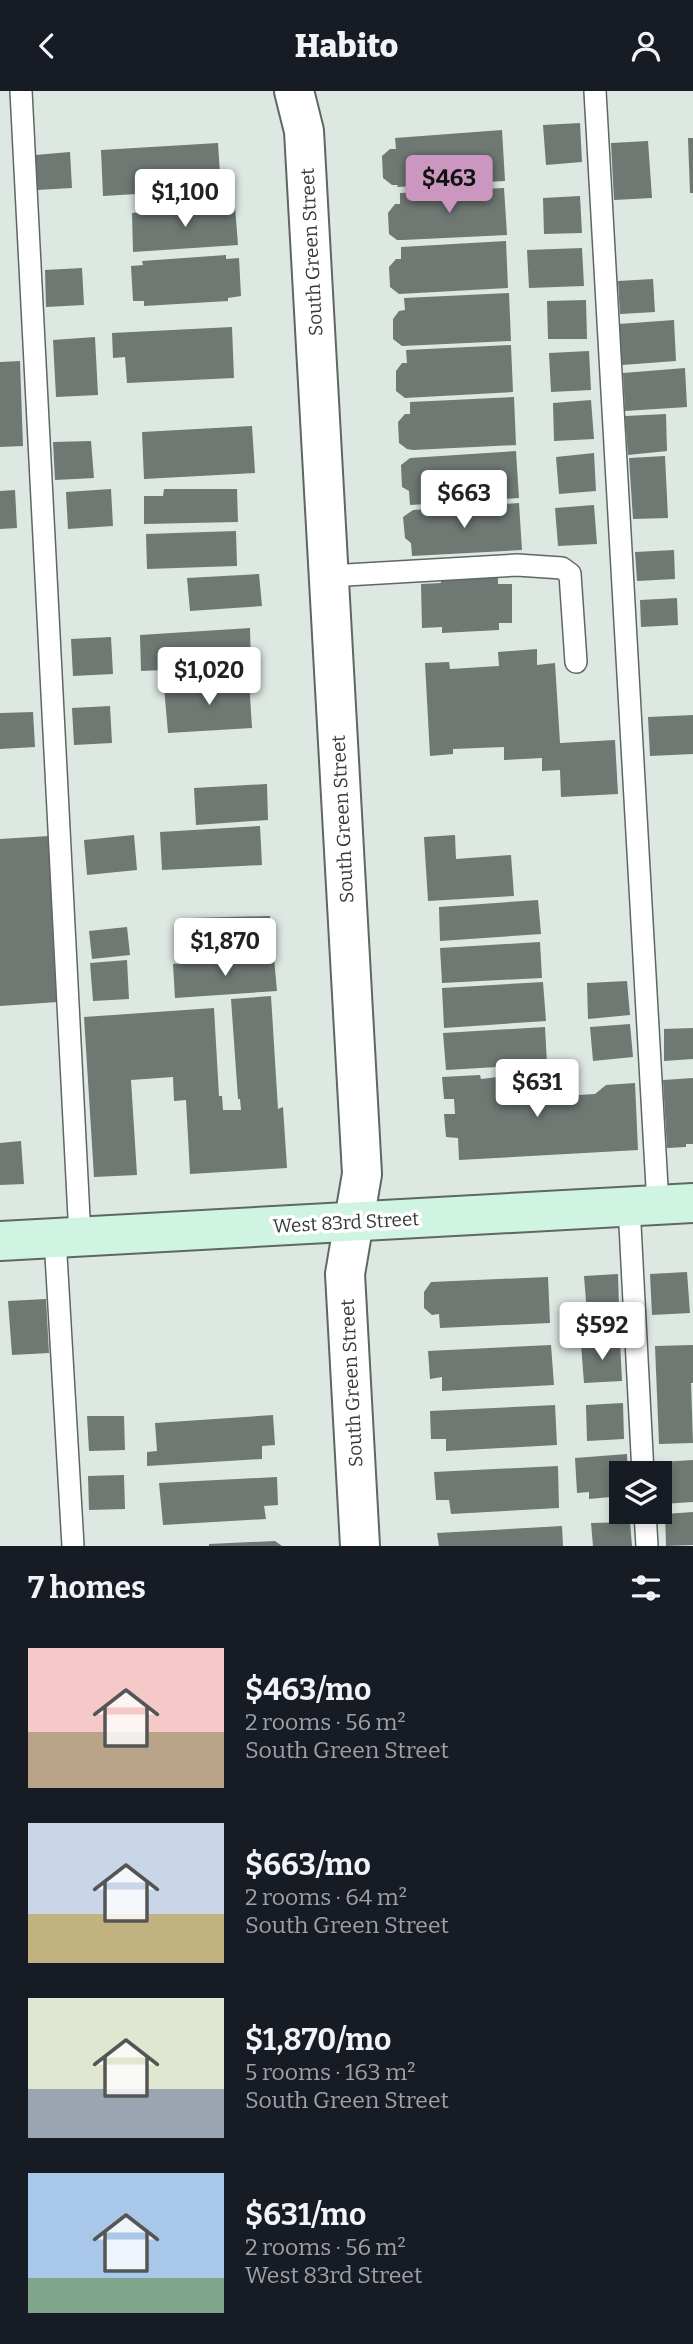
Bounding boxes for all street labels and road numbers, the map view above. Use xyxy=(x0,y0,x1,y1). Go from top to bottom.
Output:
street label: South Green Street xyxy=(296,167,327,337)
street label: South Green Street xyxy=(327,734,358,904)
street label: West 83rd Street xyxy=(272,1207,420,1238)
street label: South Green Street xyxy=(336,1298,367,1468)

